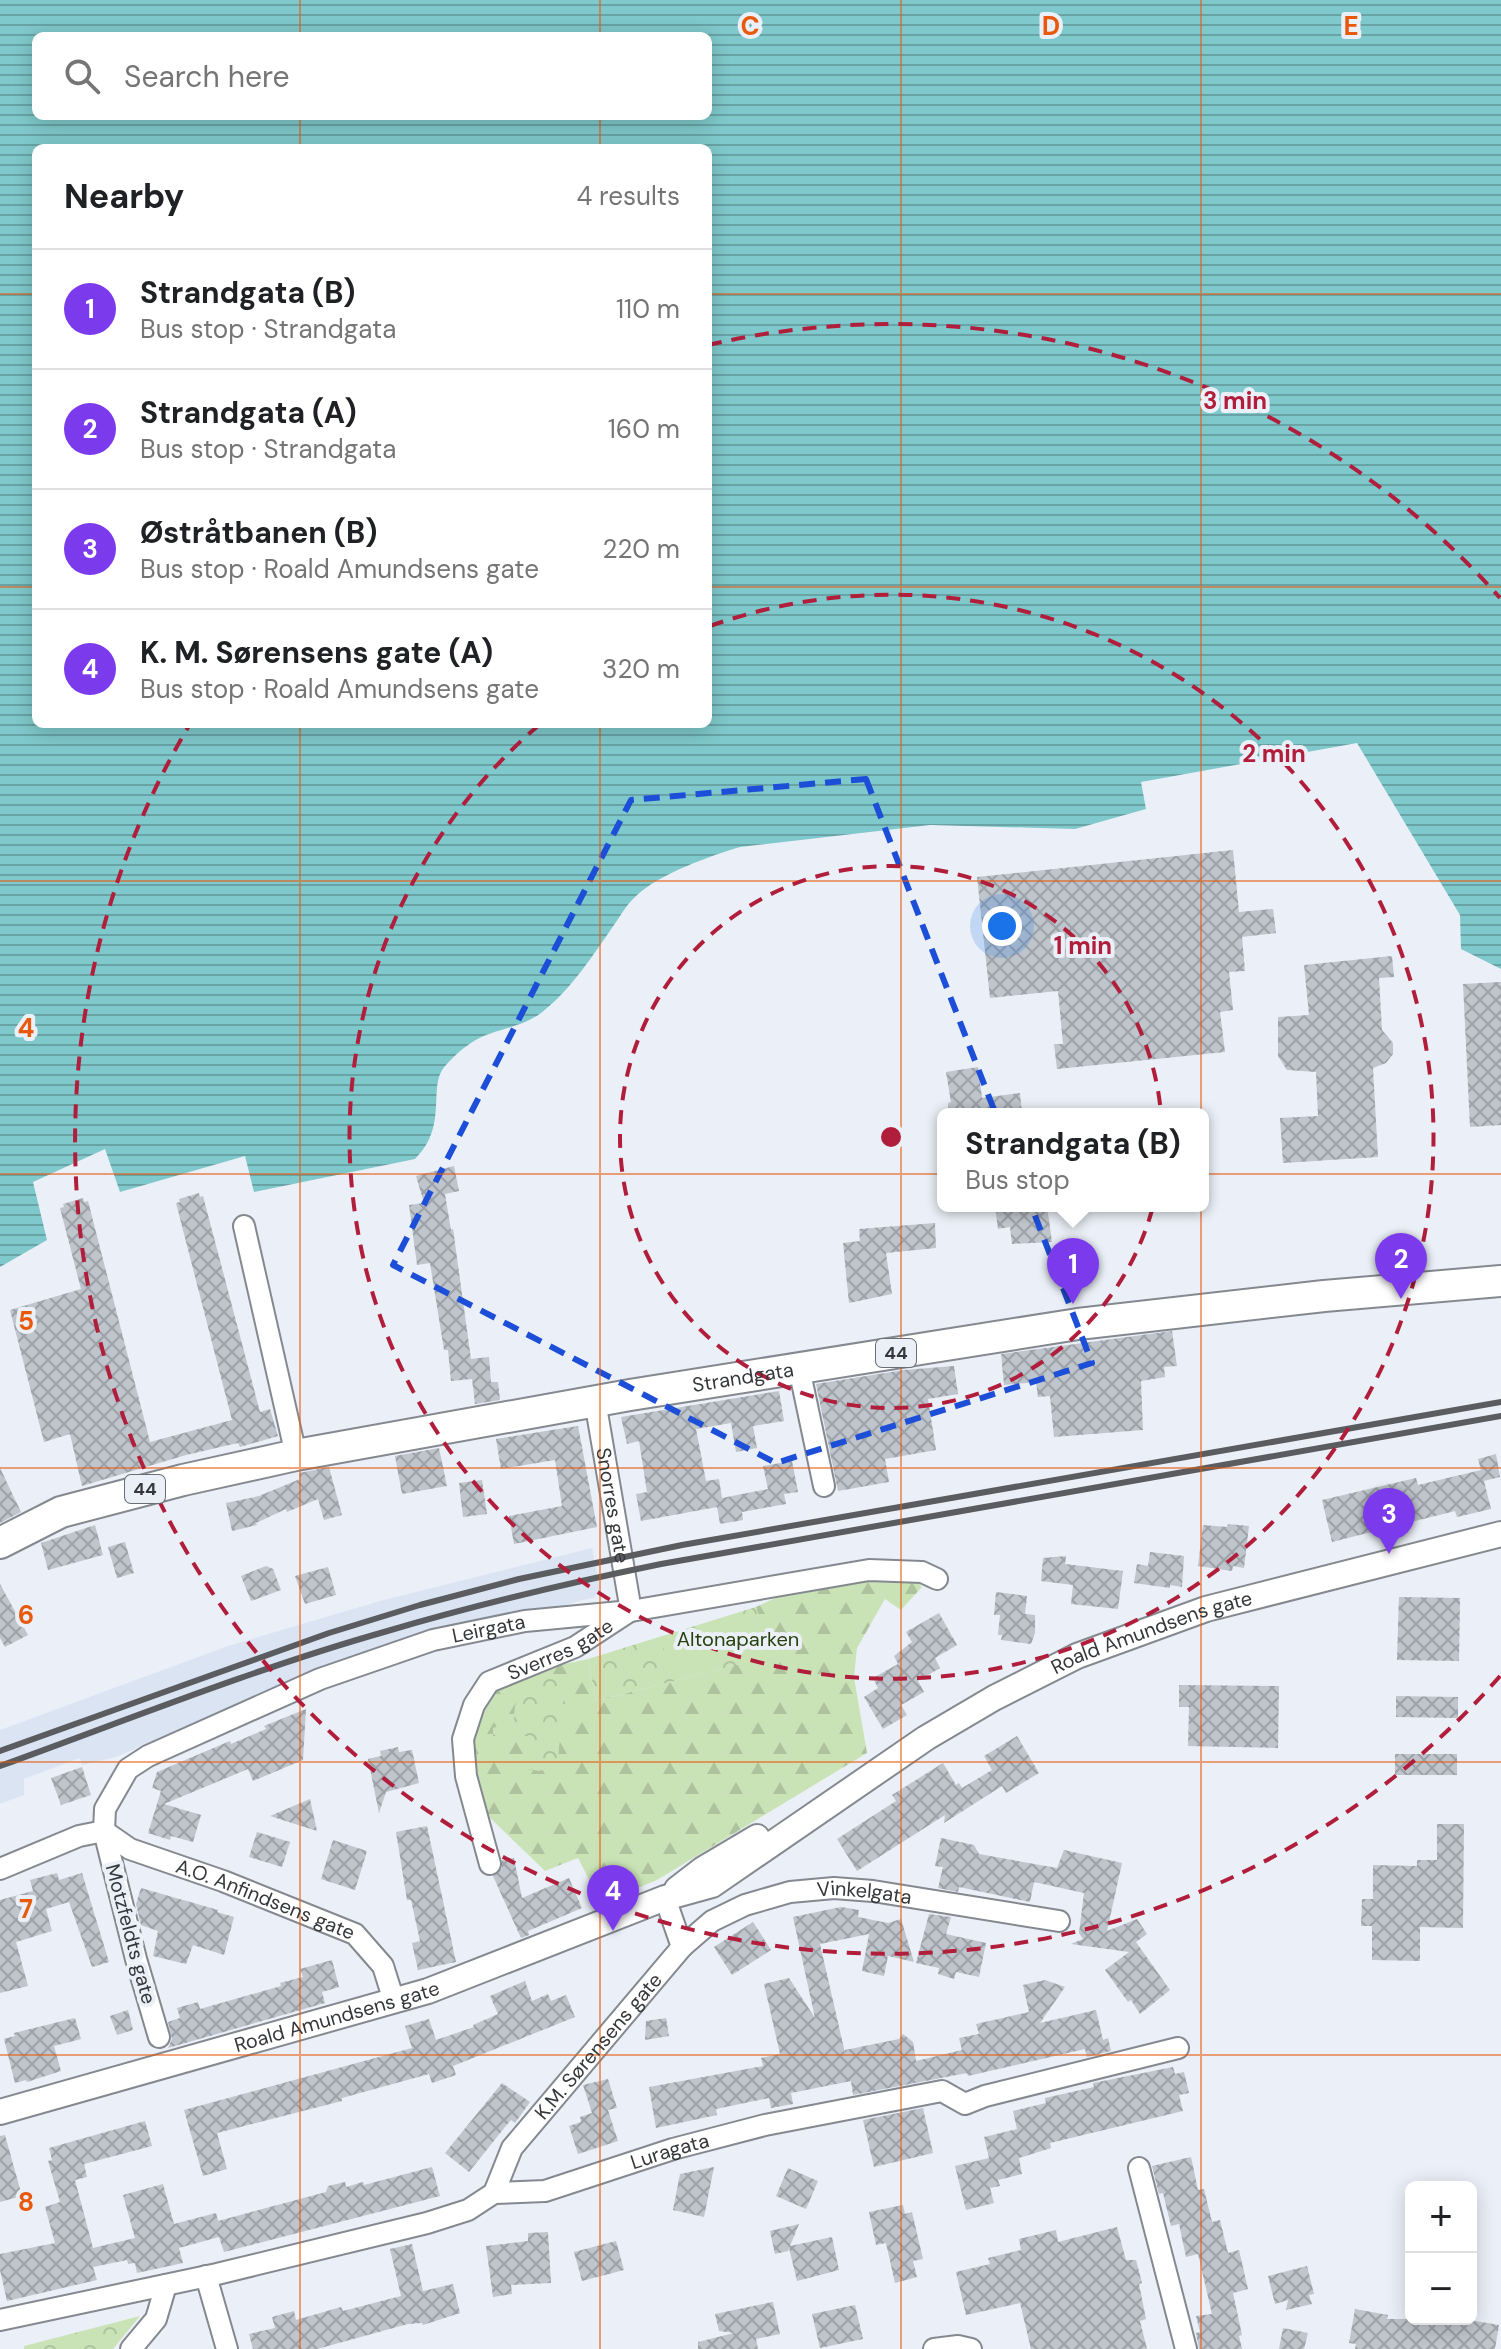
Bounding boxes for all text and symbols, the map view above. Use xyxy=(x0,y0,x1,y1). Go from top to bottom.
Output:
text: C xyxy=(740,9,760,43)
text: D xyxy=(1042,9,1060,43)
text: E xyxy=(1343,9,1359,43)
search box xyxy=(32,32,712,120)
icon: search xyxy=(60,54,104,98)
text: Search here xyxy=(124,57,290,96)
text: Nearby xyxy=(64,174,184,219)
text: 4 results xyxy=(576,179,680,213)
text: Strandgata (B) xyxy=(140,273,355,312)
text: 1 xyxy=(85,292,95,326)
text: 110 m xyxy=(616,292,680,326)
text: Bus stop · Strandgata xyxy=(140,312,396,346)
text: 3 min xyxy=(1203,385,1267,416)
text: Strandgata (A) xyxy=(140,393,357,432)
text: 2 xyxy=(82,412,98,446)
text: 160 m xyxy=(608,412,680,446)
text: Bus stop · Strandgata xyxy=(140,432,396,466)
text: Østråtbanen (B) xyxy=(140,513,377,552)
text: 3 xyxy=(82,532,98,566)
text: 220 m xyxy=(602,532,680,566)
text: Bus stop · Roald Amundsens gate xyxy=(140,552,539,586)
text: K. M. Sørensens gate (A) xyxy=(140,633,493,672)
text: 4 xyxy=(82,652,98,686)
text: 320 m xyxy=(602,652,680,686)
text: Bus stop · Roald Amundsens gate xyxy=(140,672,539,706)
text: 2 min xyxy=(1242,738,1306,769)
your location xyxy=(982,906,1022,946)
text: 1 min xyxy=(1054,930,1112,961)
text: 4 xyxy=(18,1011,34,1045)
popup xyxy=(937,1108,1209,1212)
centre of rings xyxy=(877,1123,905,1151)
text: Strandgata (B) xyxy=(965,1124,1181,1163)
text: Bus stop xyxy=(965,1163,1070,1197)
pin: 2 xyxy=(1375,1233,1427,1299)
pin: 1 xyxy=(1047,1238,1099,1304)
text: 5 xyxy=(18,1304,34,1338)
road number: 44 xyxy=(876,1339,916,1367)
street label: Strandgata xyxy=(690,1356,796,1398)
street label: Snorres gate xyxy=(590,1446,636,1565)
road number: 44 xyxy=(125,1475,165,1503)
pin: 3 xyxy=(1363,1488,1415,1554)
street label: Roald Amundsens gate xyxy=(1046,1585,1255,1680)
text: 6 xyxy=(18,1598,34,1632)
street label: Leirgata xyxy=(450,1608,527,1649)
street label: Sverres gate xyxy=(504,1613,618,1686)
park label: Altonaparken xyxy=(677,1626,799,1652)
street label: A.O. Anfindsens gate xyxy=(173,1853,359,1946)
street label: Motzfeldts gate xyxy=(100,1861,162,2007)
pin: 4 xyxy=(587,1865,639,1931)
street label: Vinkelgata xyxy=(816,1875,914,1910)
text: 7 xyxy=(19,1892,33,1926)
street label: K.M. Sørensens gate xyxy=(529,1967,668,2125)
street label: Roald Amundsens gate xyxy=(231,1975,443,2058)
street label: Luragata xyxy=(627,2127,712,2175)
map controls xyxy=(1405,2181,1477,2325)
button: + xyxy=(1405,2181,1477,2253)
text: 8 xyxy=(18,2185,34,2219)
button: − xyxy=(1405,2253,1477,2325)

